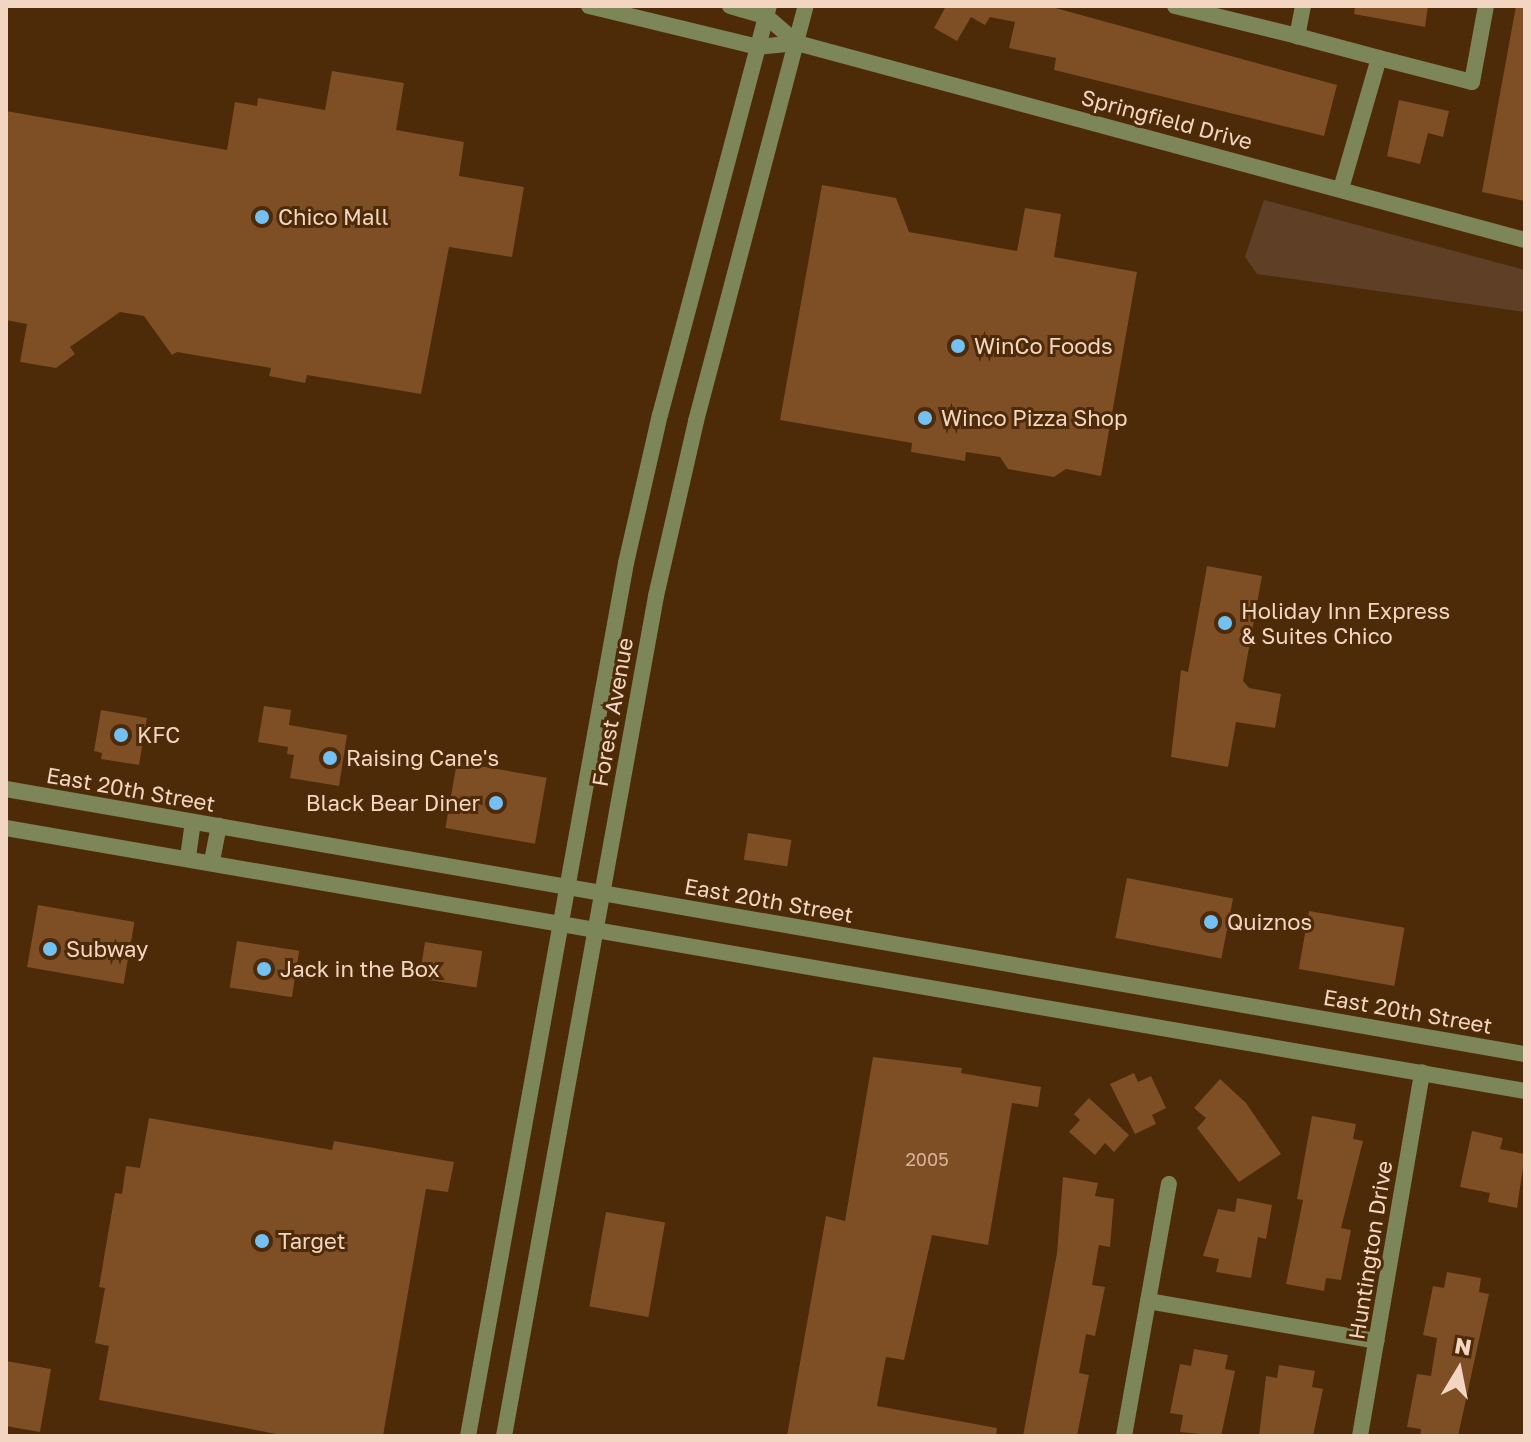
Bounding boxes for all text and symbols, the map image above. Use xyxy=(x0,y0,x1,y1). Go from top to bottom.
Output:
street label: Springfield Drive xyxy=(1078,83,1256,155)
place label: Chico Mall xyxy=(278,204,389,230)
marker: Chico Mall xyxy=(253,208,271,226)
place label: WinCo Foods xyxy=(974,333,1113,359)
marker: WinCo Foods xyxy=(949,337,967,355)
place label: Winco Pizza Shop xyxy=(941,405,1127,431)
marker: Winco Pizza Shop xyxy=(916,409,934,427)
place label: Holiday Inn Express & Suites Chico xyxy=(1241,597,1450,648)
marker: Holiday Inn Express & Suites Chico xyxy=(1216,614,1234,632)
street label: Forest Avenue xyxy=(586,635,638,789)
place label: KFC xyxy=(137,722,180,748)
marker: KFC xyxy=(112,726,130,744)
place label: Raising Cane's xyxy=(346,745,499,771)
marker: Raising Cane's xyxy=(321,749,339,767)
street label: East 20th Street xyxy=(45,761,217,817)
place label: Black Bear Diner xyxy=(306,790,480,816)
marker: Black Bear Diner xyxy=(487,794,505,812)
street label: East 20th Street xyxy=(683,872,855,928)
place label: Quiznos xyxy=(1227,909,1312,935)
marker: Quiznos xyxy=(1202,913,1220,931)
place label: Subway xyxy=(66,936,148,962)
marker: Subway xyxy=(41,940,59,958)
place label: Jack in the Box xyxy=(280,956,440,982)
marker: Jack in the Box xyxy=(255,960,273,978)
street label: East 20th Street xyxy=(1322,983,1494,1039)
house number: 2005 xyxy=(905,1148,949,1170)
street label: Huntington Drive xyxy=(1343,1159,1397,1341)
place label: Target xyxy=(278,1228,346,1254)
marker: Target xyxy=(253,1232,271,1250)
north arrow xyxy=(1419,1330,1499,1410)
text: N xyxy=(1453,1331,1474,1361)

